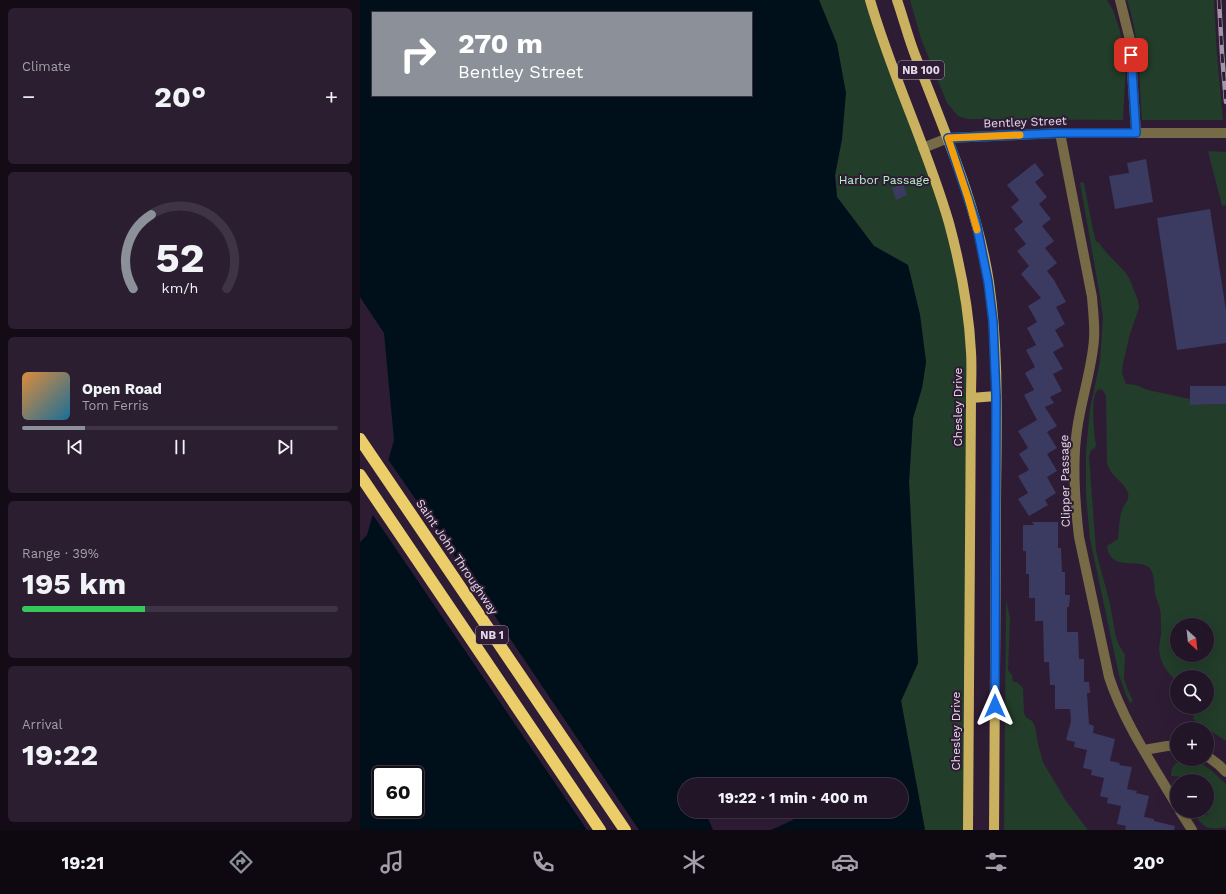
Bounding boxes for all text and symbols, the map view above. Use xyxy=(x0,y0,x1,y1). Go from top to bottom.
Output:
text: 270 m xyxy=(458,27,543,60)
icon: right xyxy=(392,28,444,80)
pin xyxy=(1114,38,1148,72)
icon: arrive xyxy=(1120,44,1142,66)
text: Climate xyxy=(22,59,71,74)
text: Bentley Street xyxy=(458,61,583,82)
road number: NB 100 xyxy=(898,61,944,79)
text: 20° xyxy=(154,79,206,114)
text: − xyxy=(22,84,35,109)
text: + xyxy=(325,84,338,109)
street label: Bentley Street xyxy=(983,114,1067,130)
park label: Harbor Passage xyxy=(839,173,929,187)
text: 52 xyxy=(155,232,205,281)
text: km/h xyxy=(162,279,198,295)
street label: Chesley Drive xyxy=(951,367,965,447)
text: Open Road xyxy=(82,380,162,398)
text: Tom Ferris xyxy=(82,398,149,413)
street label: Clipper Passage xyxy=(1057,434,1073,527)
icon: previous xyxy=(64,436,86,458)
icon: pause xyxy=(169,436,191,458)
icon: next xyxy=(274,436,296,458)
street label: Saint John Throughway xyxy=(413,497,501,618)
text: Range · 39% xyxy=(22,546,99,561)
text: 195 km xyxy=(22,566,126,601)
north arrow xyxy=(1170,618,1214,662)
map controls xyxy=(1170,618,1214,818)
road number: NB 1 xyxy=(476,626,508,644)
button: search xyxy=(1170,670,1214,714)
position arrow xyxy=(974,685,1016,727)
street label: Chesley Drive xyxy=(949,691,963,771)
text: Arrival xyxy=(22,717,63,732)
button: + xyxy=(1170,722,1214,766)
text: 19:22 xyxy=(22,737,98,772)
speed limit sign: 60 xyxy=(372,766,424,818)
button: − xyxy=(1170,774,1214,818)
text: 19:22 · 1 min · 400 m xyxy=(718,789,868,807)
icon: directions xyxy=(227,848,255,876)
icon: music xyxy=(378,848,406,876)
icon: phone xyxy=(529,848,557,876)
icon: climate xyxy=(680,848,708,876)
icon: car xyxy=(831,848,859,876)
icon: filters xyxy=(982,848,1010,876)
text: 19:21 xyxy=(61,852,104,873)
text: 20° xyxy=(1133,852,1164,873)

